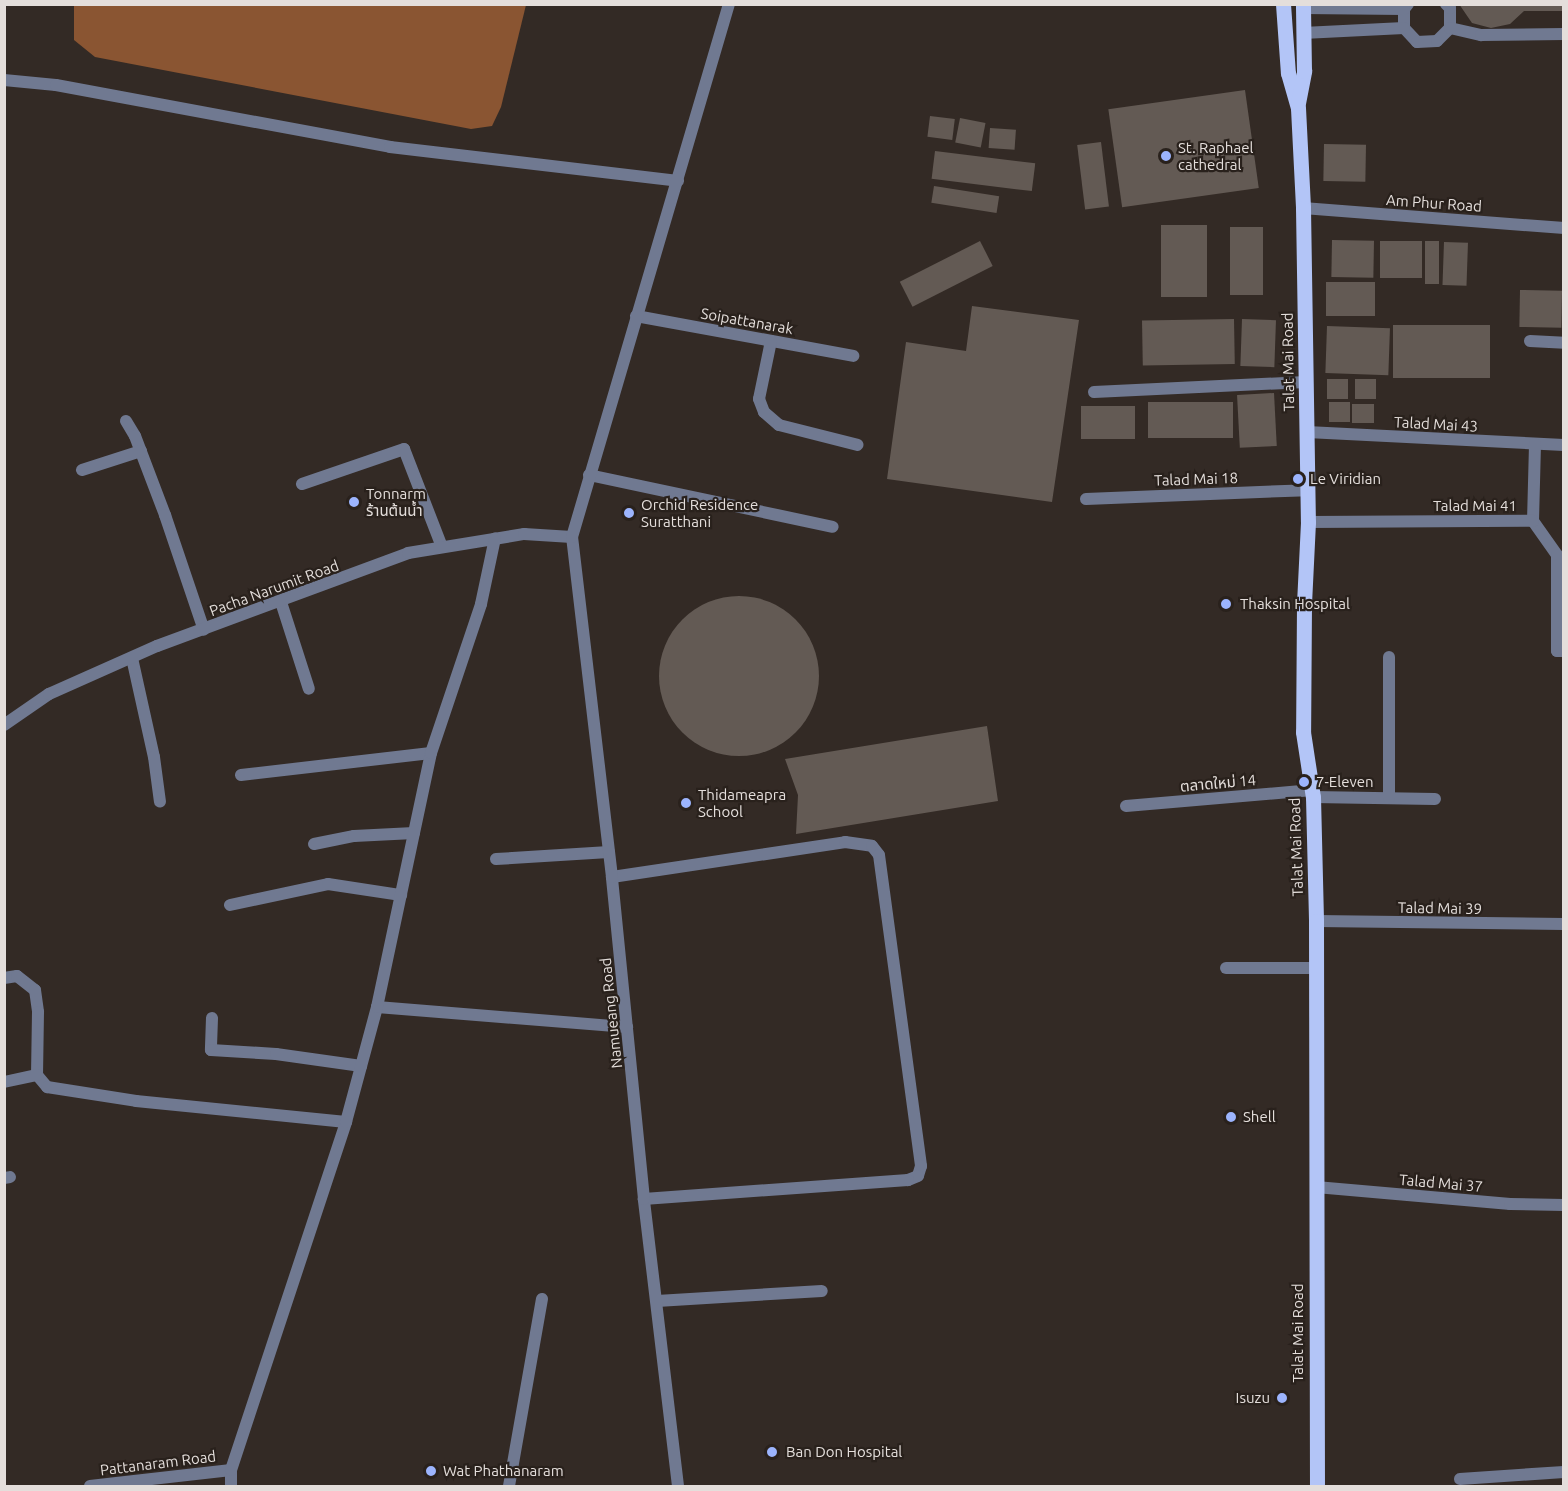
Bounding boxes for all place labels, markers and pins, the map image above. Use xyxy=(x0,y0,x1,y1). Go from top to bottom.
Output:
place label: St. Raphael cathedral xyxy=(1178,138,1253,173)
marker: St. Raphael cathedral xyxy=(1159,149,1173,163)
place label: Le Viridian xyxy=(1310,470,1381,488)
marker: Le Viridian xyxy=(1291,472,1305,486)
place label: Tonnarm ร้านต้นน้ำ xyxy=(366,484,426,519)
marker: Tonnarm ร้านต้นน้ำ xyxy=(347,495,361,509)
place label: Orchid Residence Suratthani xyxy=(641,495,758,530)
marker: Orchid Residence Suratthani xyxy=(622,506,636,520)
marker: Thaksin Hospital xyxy=(1217,595,1235,613)
place label: Thaksin Hospital xyxy=(1240,595,1350,613)
place label: 7-Eleven xyxy=(1316,773,1374,791)
marker: 7-Eleven xyxy=(1297,775,1311,789)
place label: Thidameapra School xyxy=(698,785,786,820)
marker: Thidameapra School xyxy=(679,796,693,810)
place label: Shell xyxy=(1243,1108,1276,1126)
marker: Shell xyxy=(1224,1110,1238,1124)
place label: Isuzu xyxy=(1236,1389,1270,1407)
marker: Isuzu xyxy=(1275,1391,1289,1405)
marker: Ban Don Hospital xyxy=(763,1443,781,1461)
place label: Ban Don Hospital xyxy=(786,1443,902,1461)
place label: Wat Phathanaram xyxy=(443,1462,564,1480)
marker: Wat Phathanaram xyxy=(424,1464,438,1478)

